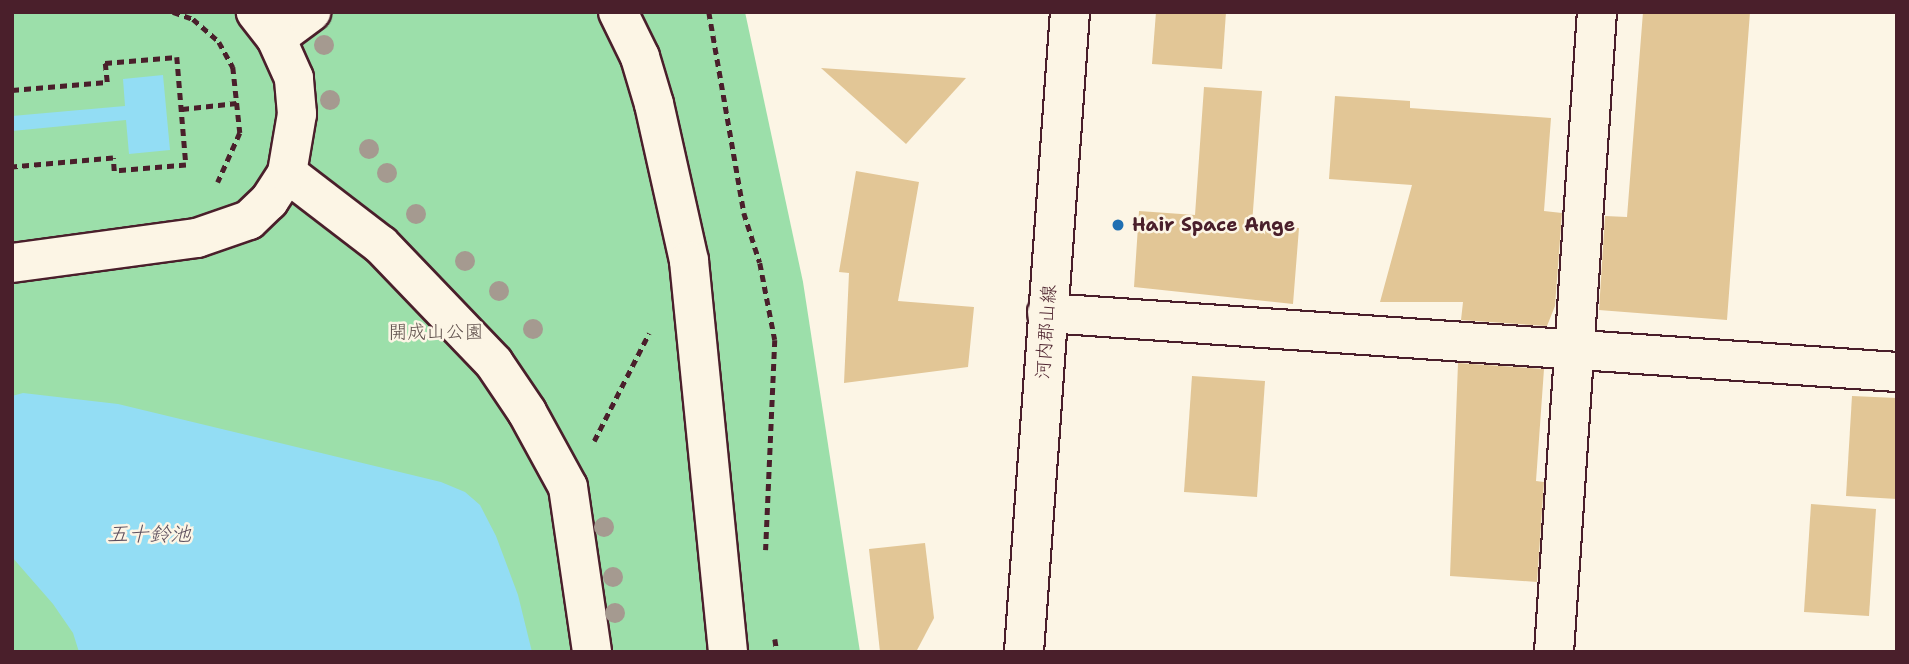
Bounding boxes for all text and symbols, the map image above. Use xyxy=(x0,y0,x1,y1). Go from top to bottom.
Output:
place label: Hair Space Ange xyxy=(1132,214,1295,236)
marker: Hair Space Ange xyxy=(1110,217,1126,233)
street label: 河内郡山線 xyxy=(1031,284,1061,380)
park label: 開成山公園 xyxy=(389,321,483,343)
water label: 五十鈴池 xyxy=(107,521,191,547)

